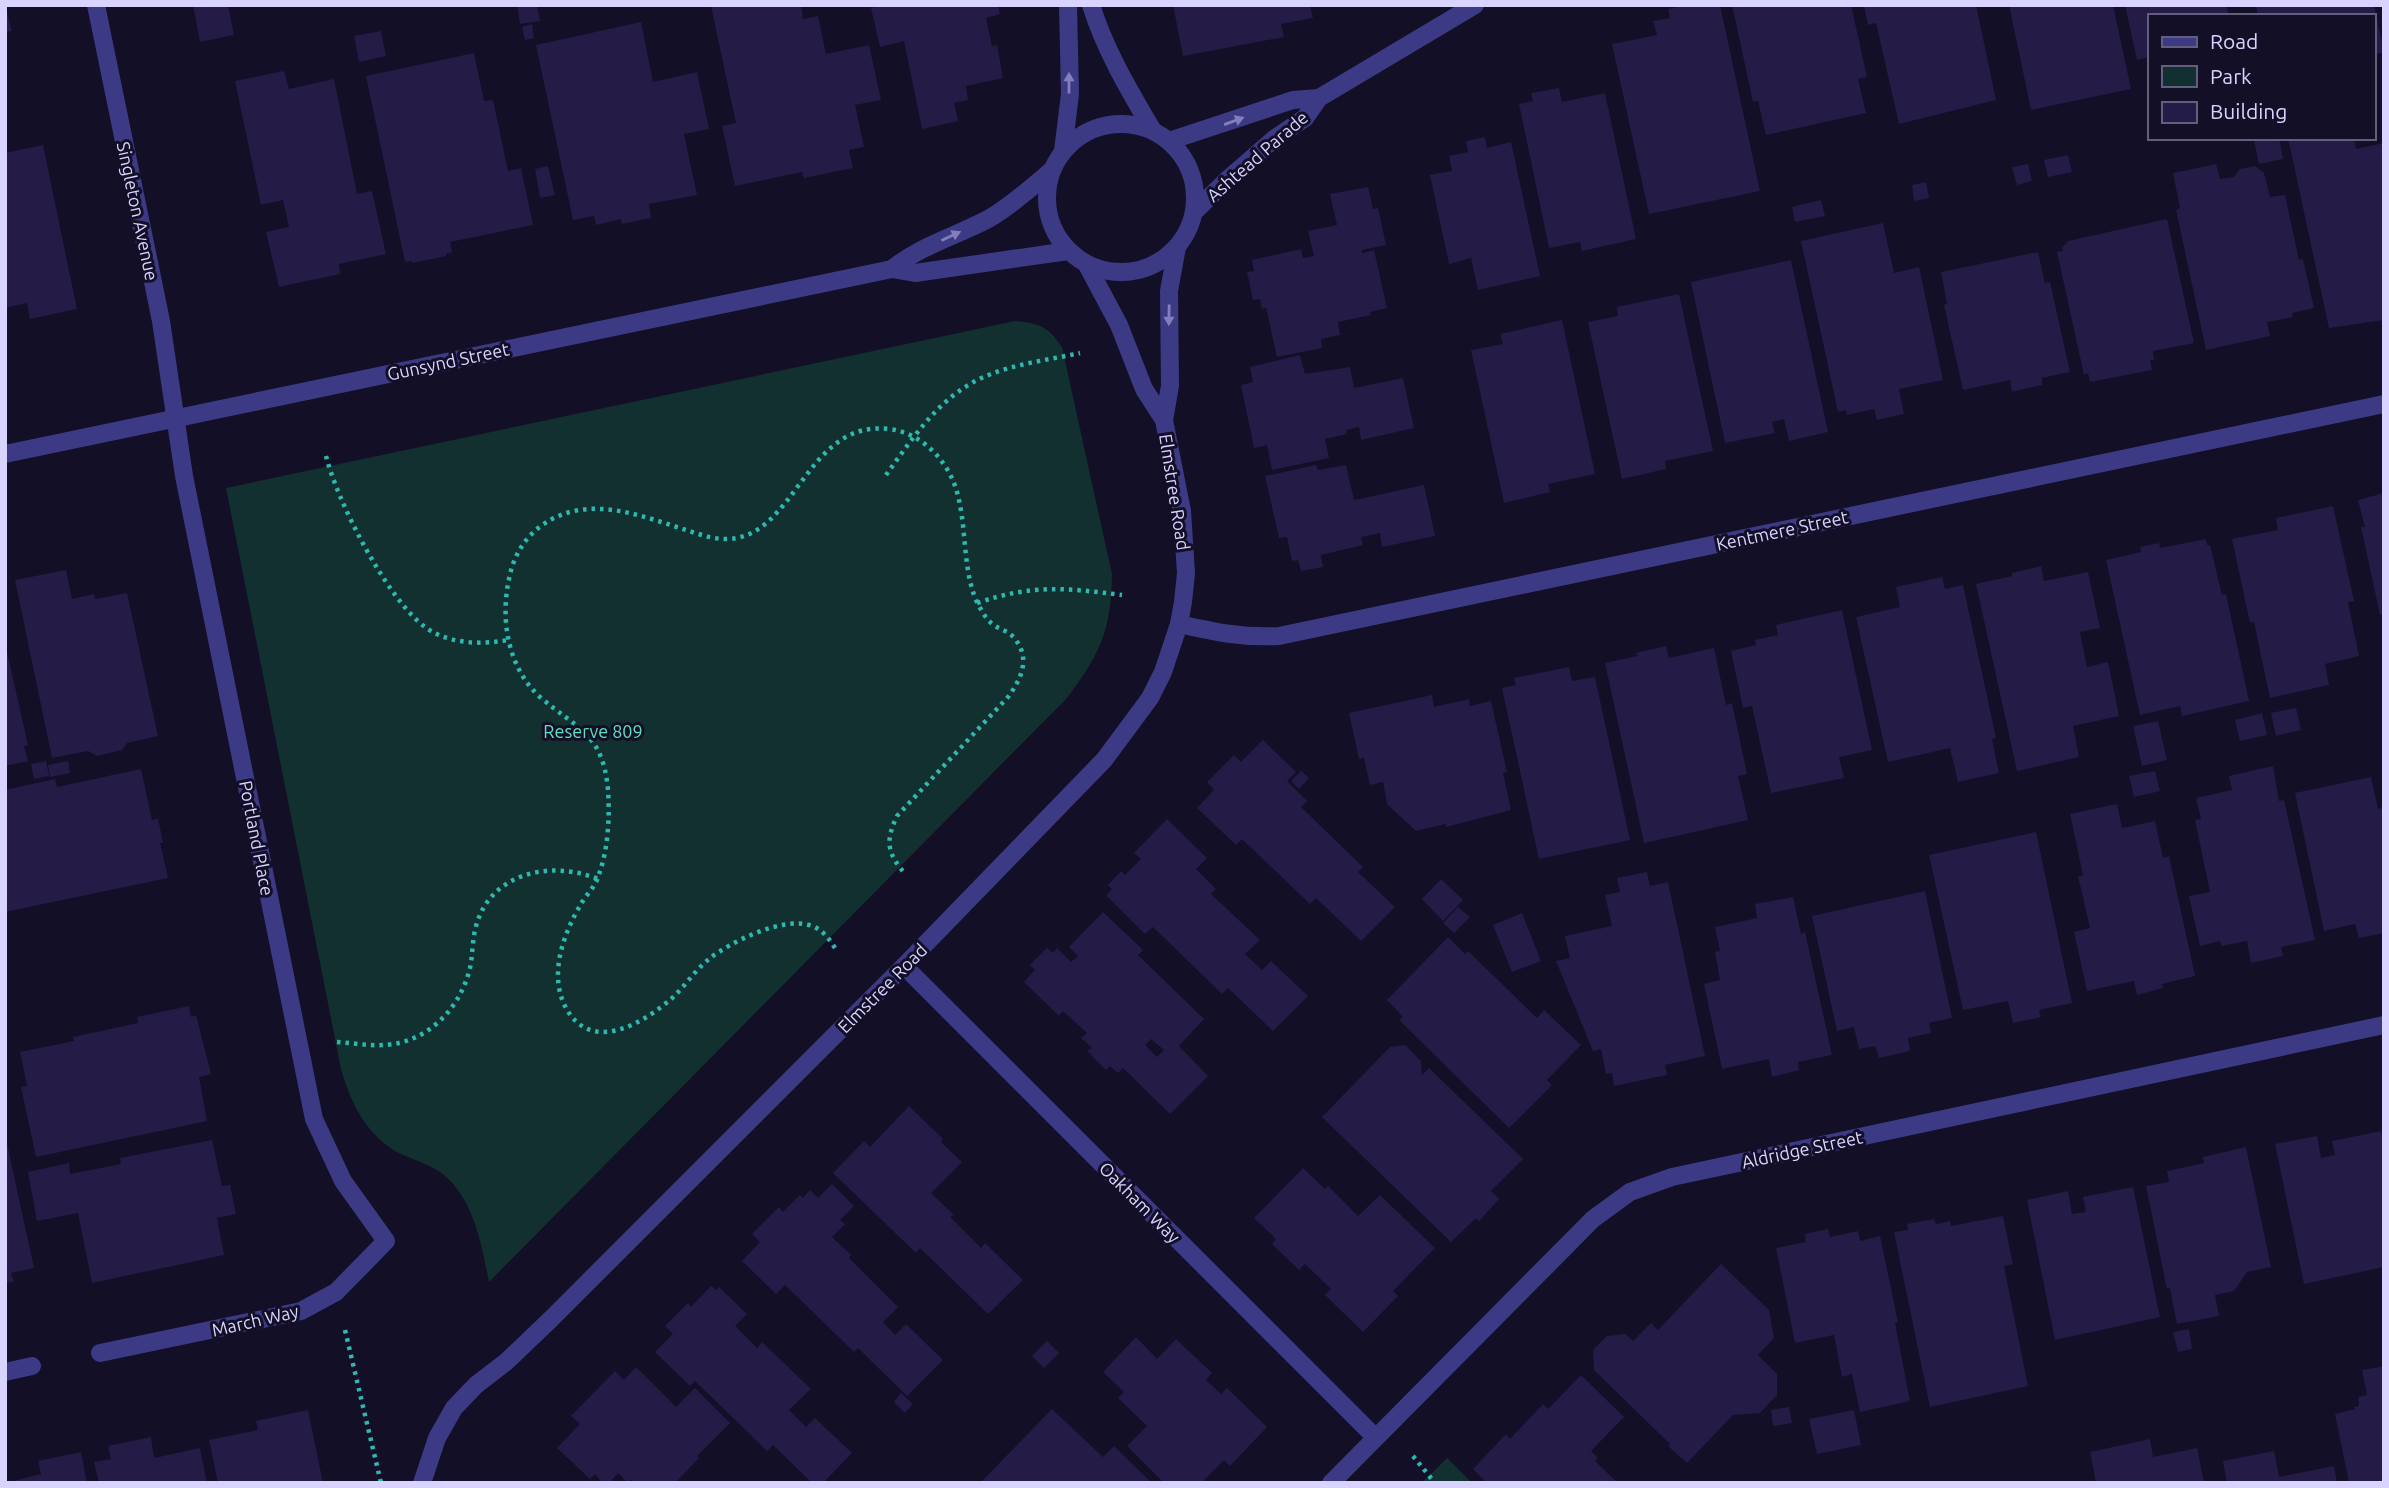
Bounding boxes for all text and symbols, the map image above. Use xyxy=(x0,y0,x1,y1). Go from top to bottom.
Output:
legend xyxy=(2148,14,2375,140)
text: Road xyxy=(2210,29,2258,53)
text: Park xyxy=(2210,64,2252,88)
one-way arrow xyxy=(1063,72,1075,94)
text: Building xyxy=(2210,99,2287,123)
street label: Ashtead Parade xyxy=(1202,107,1312,205)
one-way arrow xyxy=(1224,115,1245,126)
street label: Singleton Avenue xyxy=(113,140,163,282)
one-way arrow xyxy=(941,230,961,242)
one-way arrow xyxy=(1163,304,1175,326)
street label: Gunsynd Street xyxy=(385,338,511,384)
street label: Elmstree Road xyxy=(1156,432,1194,552)
street label: Kentmere Street xyxy=(1714,506,1850,554)
park label: Reserve 809 xyxy=(543,721,643,741)
street label: Portland Place xyxy=(236,779,278,897)
street label: Elmstree Road xyxy=(833,939,931,1037)
street label: Aldridge Street xyxy=(1740,1126,1864,1172)
street label: Oakham Way xyxy=(1096,1158,1185,1247)
street label: March Way xyxy=(210,1300,301,1340)

